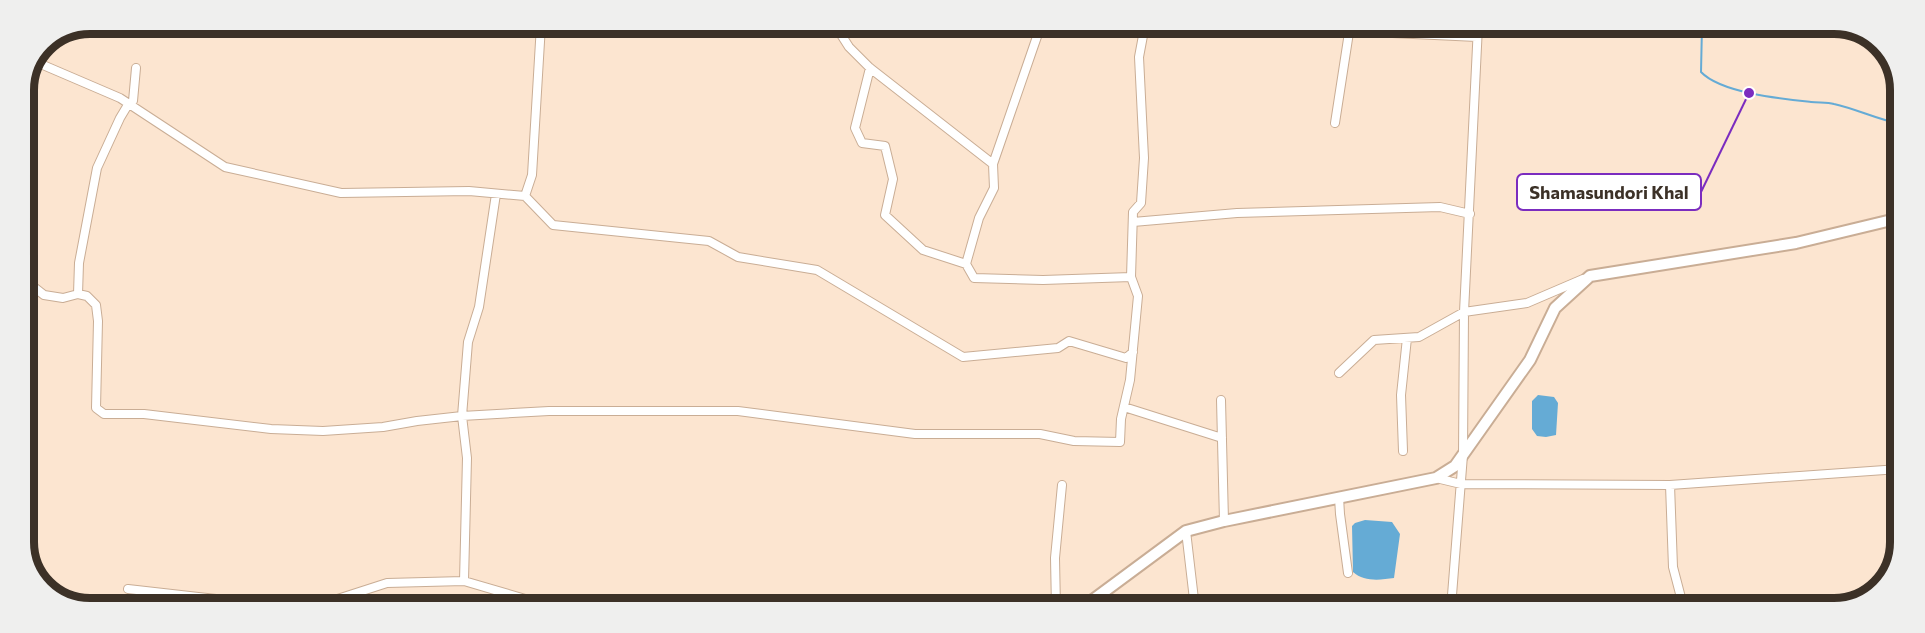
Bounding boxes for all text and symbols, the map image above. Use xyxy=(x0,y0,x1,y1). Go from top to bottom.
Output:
callout: Shamasundori Khal xyxy=(1517,174,1701,210)
text: Shamasundori Khal xyxy=(1529,181,1689,203)

